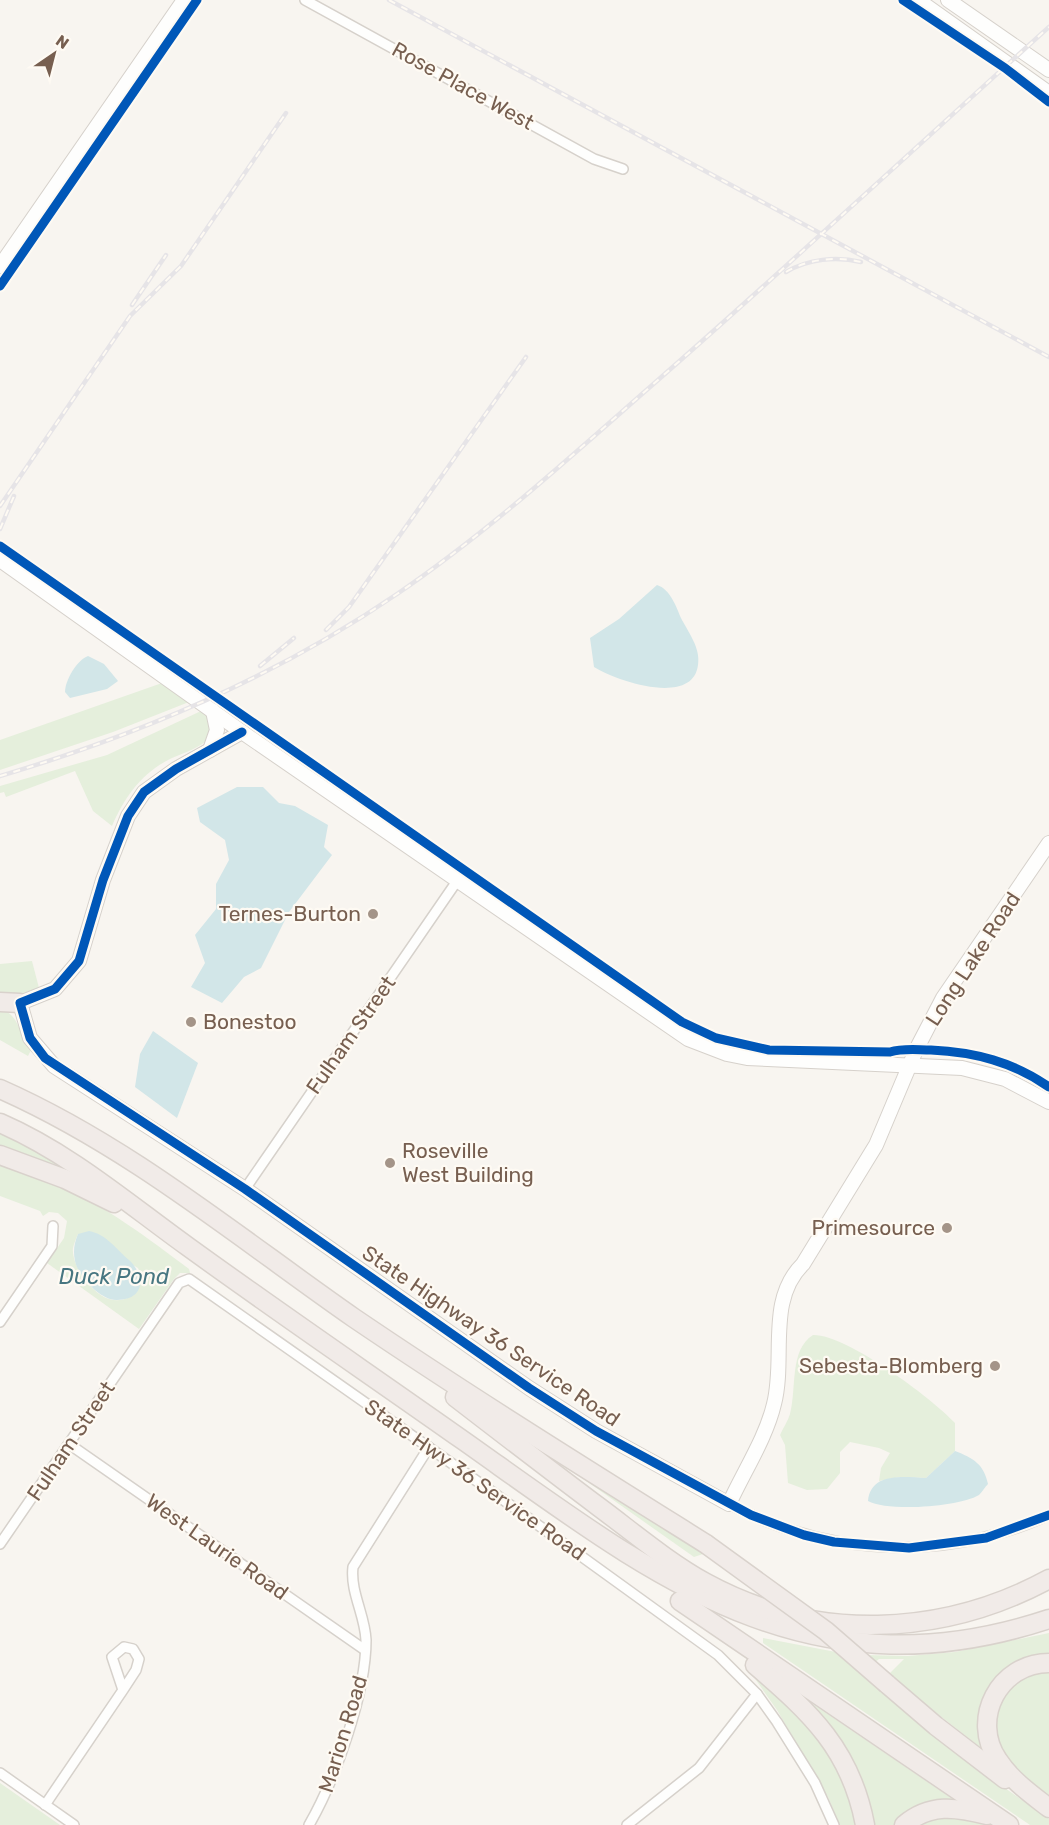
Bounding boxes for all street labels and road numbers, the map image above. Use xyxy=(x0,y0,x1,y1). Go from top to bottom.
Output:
street label: Rose Place West xyxy=(388,36,539,135)
street label: Long Lake Road xyxy=(920,887,1025,1030)
street label: Fulham Street xyxy=(301,971,401,1099)
street label: State Highway 36 Service Road xyxy=(358,1240,625,1431)
street label: Fulham Street xyxy=(21,1376,120,1505)
street label: State Hwy 36 Service Road xyxy=(360,1394,591,1566)
street label: West Laurie Road xyxy=(141,1488,293,1605)
street label: Marion Road xyxy=(313,1672,372,1795)

